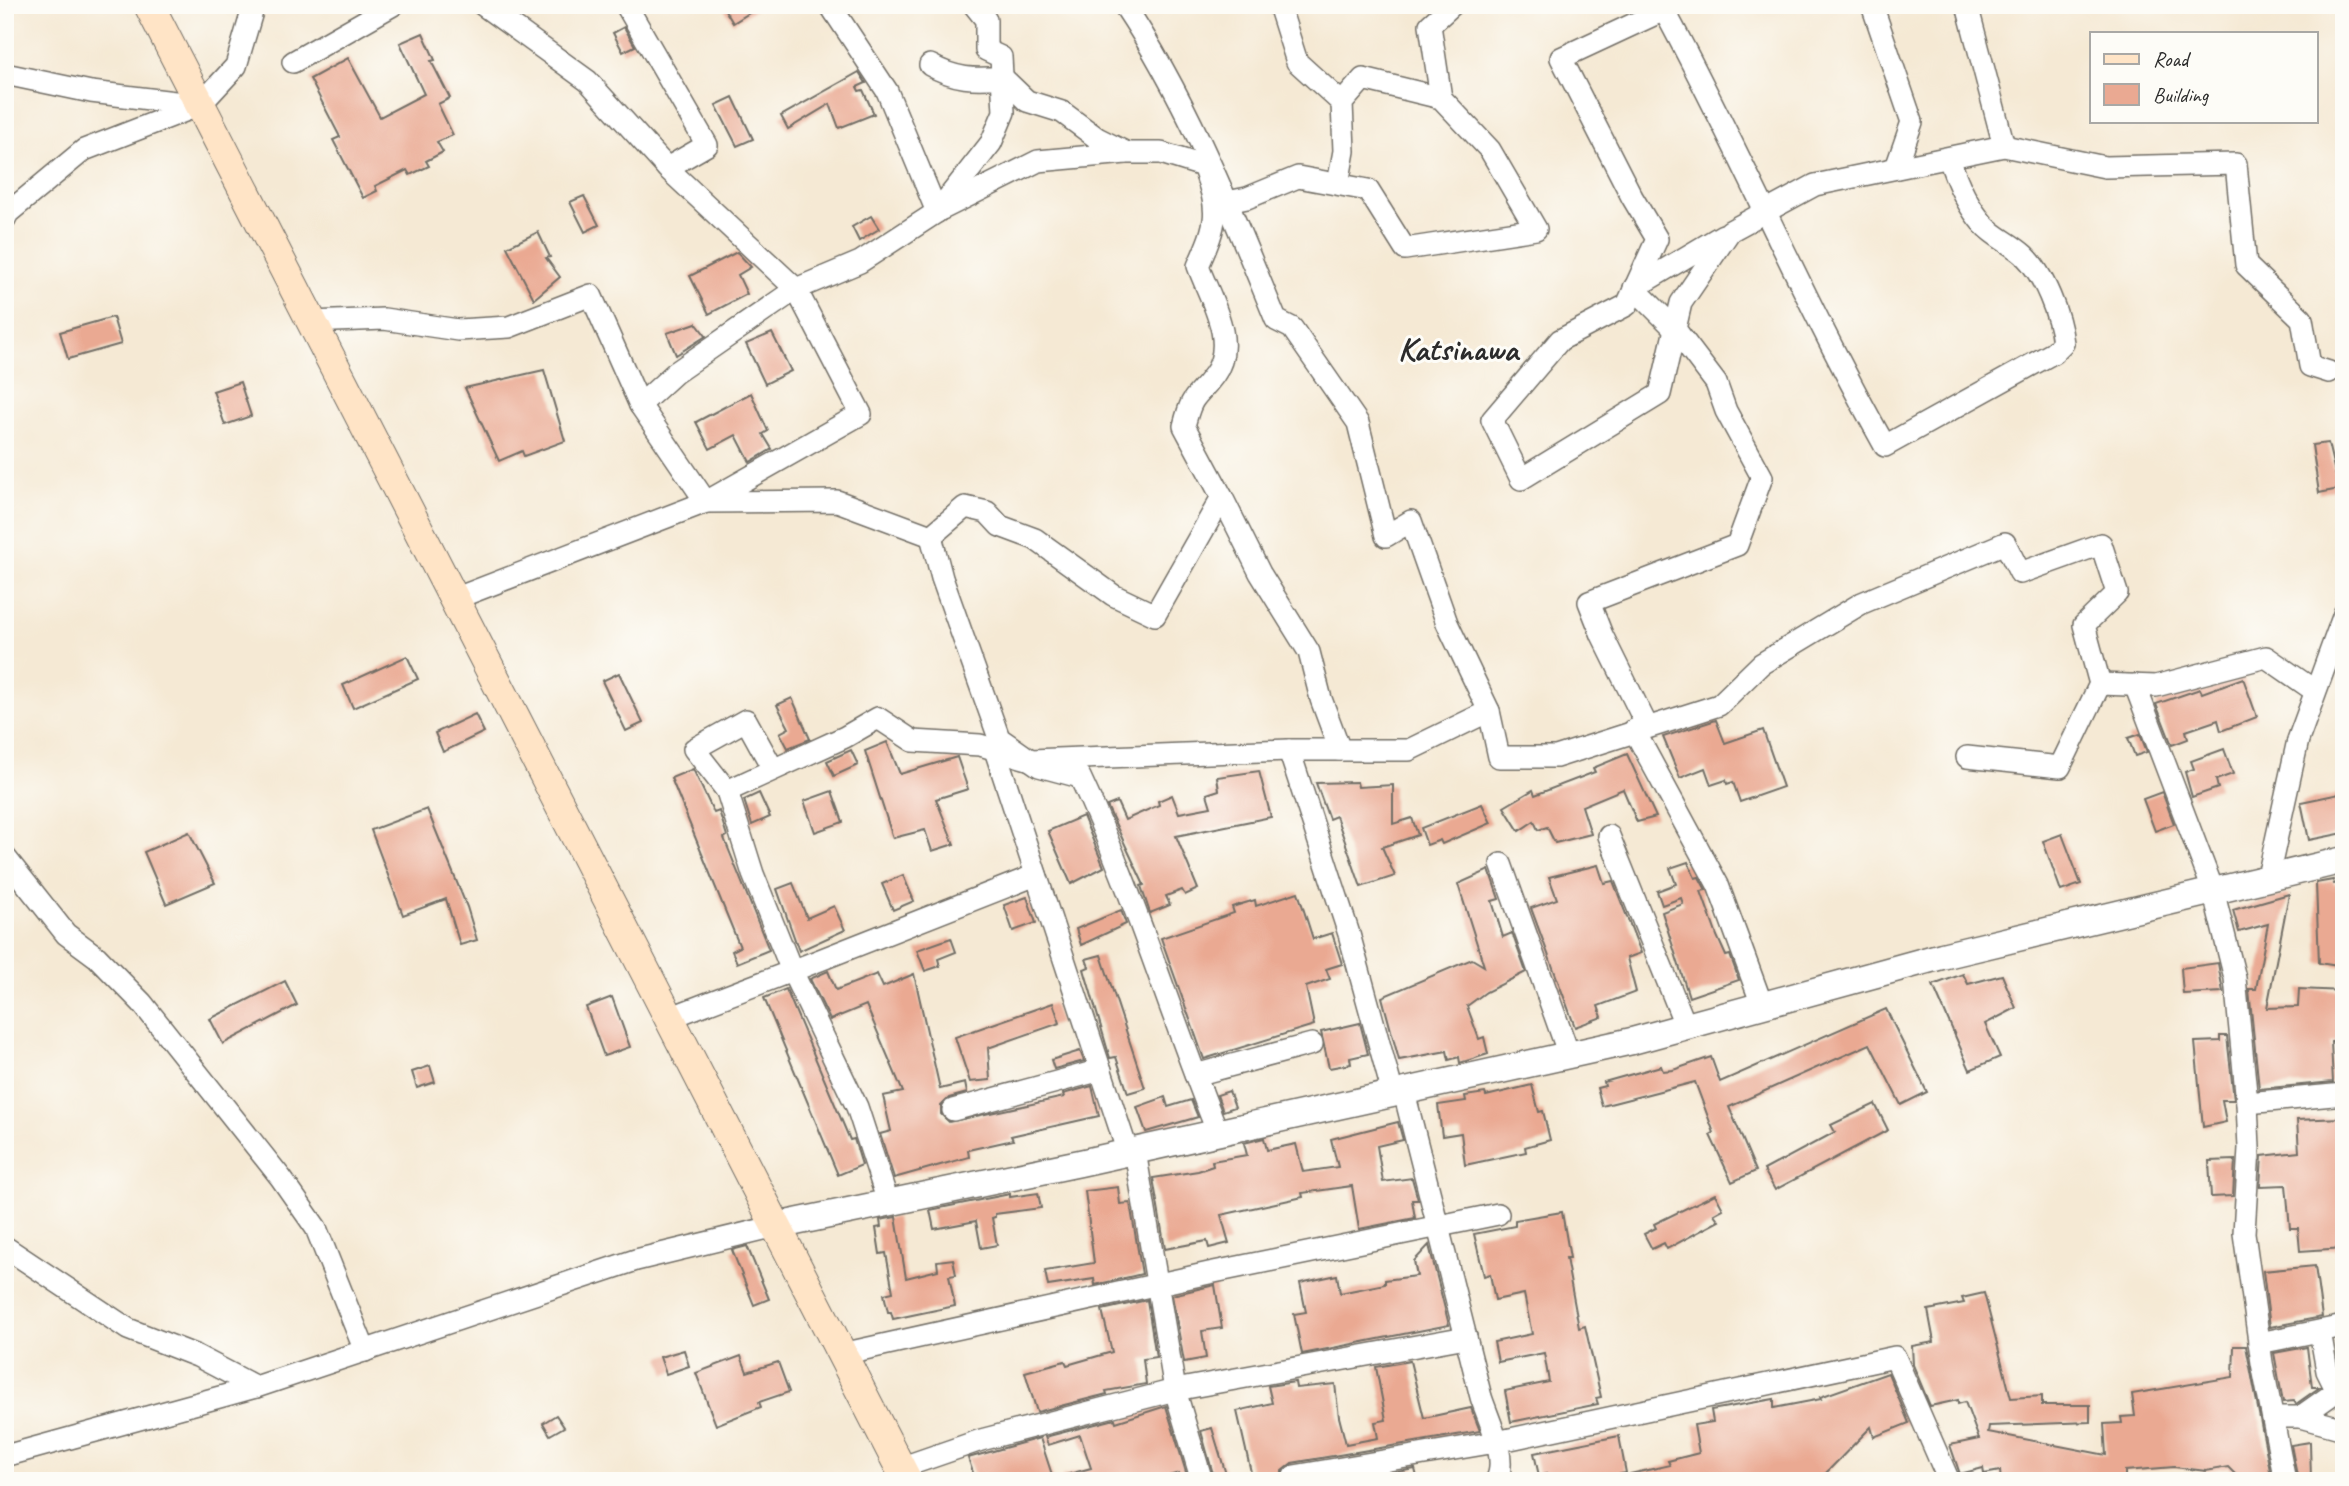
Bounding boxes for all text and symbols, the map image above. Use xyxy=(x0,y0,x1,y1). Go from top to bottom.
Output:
legend xyxy=(2090,32,2318,122)
text: Road xyxy=(2153,46,2192,72)
text: Building xyxy=(2153,82,2210,108)
district label: Katsinawa xyxy=(1398,328,1520,370)

